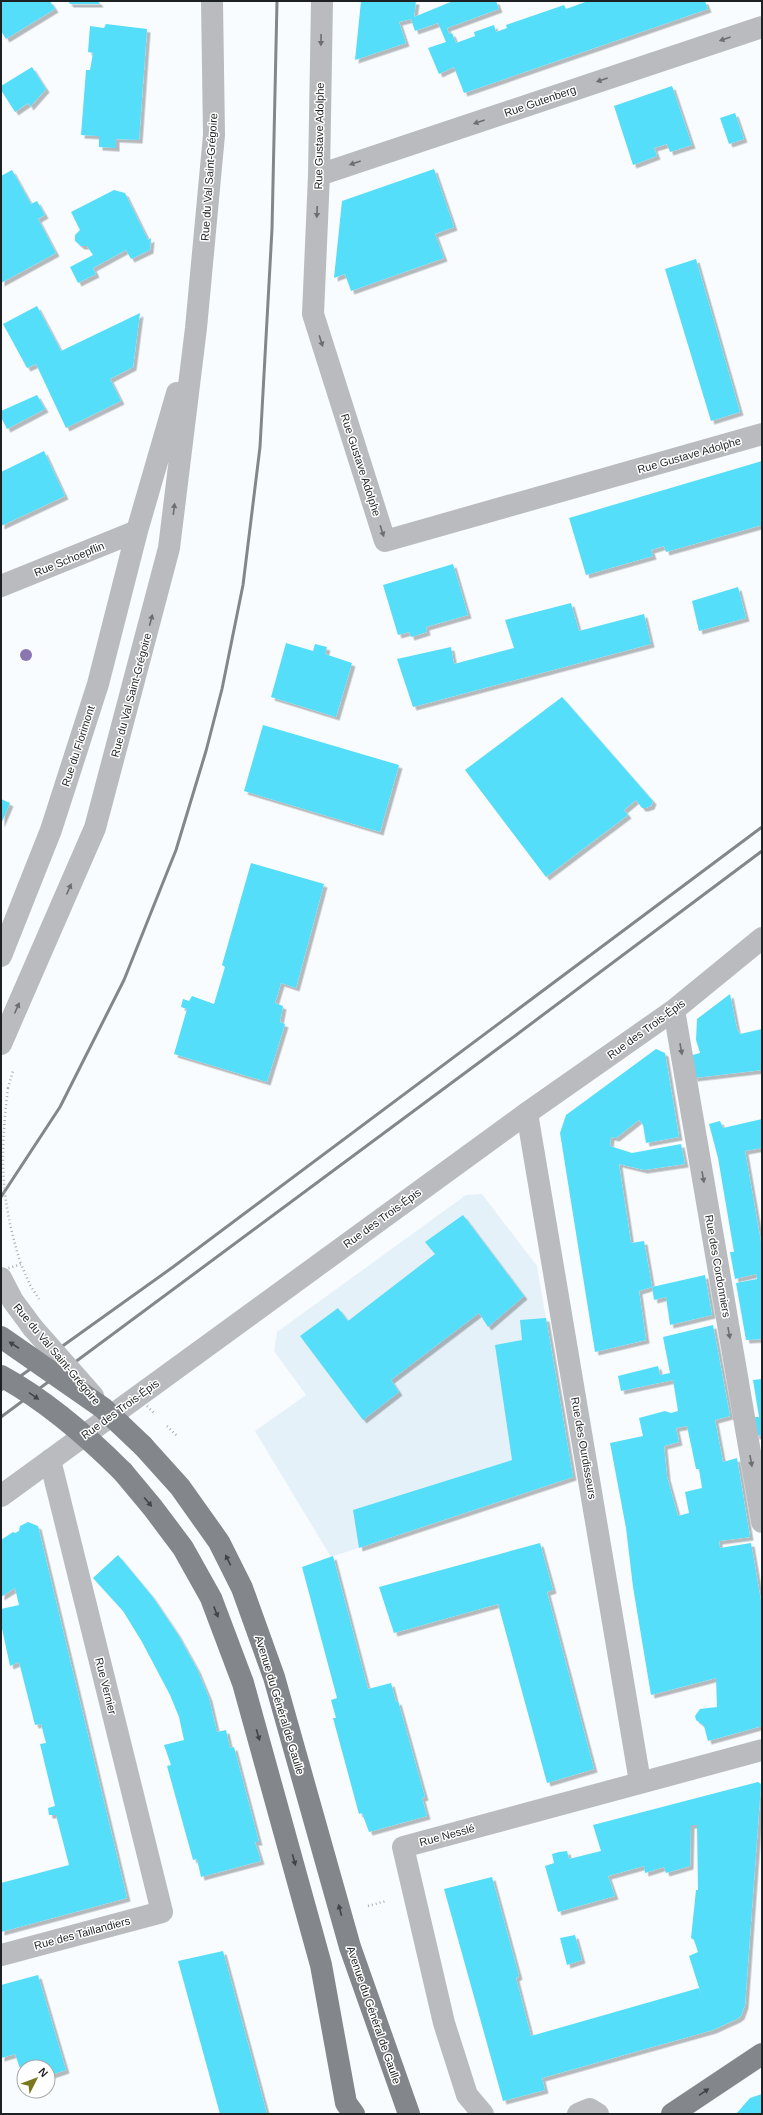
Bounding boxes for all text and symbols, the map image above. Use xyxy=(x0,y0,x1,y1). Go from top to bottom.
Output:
one-way arrow xyxy=(318,34,324,47)
one-way arrow xyxy=(719,36,731,42)
one-way arrow xyxy=(595,78,607,84)
street label: Rue Gustave Adolphe xyxy=(312,82,326,190)
street label: Rue Gutenberg xyxy=(502,83,578,119)
street label: Rue du Val Saint-Grégoire xyxy=(199,113,219,241)
one-way arrow xyxy=(472,119,484,125)
one-way arrow xyxy=(349,160,361,166)
one-way arrow xyxy=(314,206,320,219)
one-way arrow xyxy=(319,335,325,347)
street label: Rue Gustave Adolphe xyxy=(339,412,383,518)
street label: Rue Gustave Adolphe xyxy=(636,434,742,476)
one-way arrow xyxy=(170,503,177,515)
one-way arrow xyxy=(379,526,385,538)
street label: Rue Schoepflin xyxy=(32,539,106,579)
one-way arrow xyxy=(148,614,154,627)
street label: Rue du Val Saint-Grégoire xyxy=(109,632,153,758)
street label: Rue du Florimont xyxy=(59,704,97,788)
one-way arrow xyxy=(66,883,72,895)
street label: Rue des Trois-Épis xyxy=(605,997,688,1061)
one-way arrow xyxy=(14,1002,20,1014)
one-way arrow xyxy=(678,1043,684,1055)
one-way arrow xyxy=(700,1171,706,1183)
street label: Rue des Trois-Épis xyxy=(341,1186,424,1250)
street label: Rue des Cordonniers xyxy=(703,1214,733,1319)
street label: Rue du Val Saint-Grégoire xyxy=(11,1301,103,1407)
one-way arrow xyxy=(727,1327,733,1339)
one-way arrow xyxy=(8,1341,19,1349)
street label: Rue des Trois-Épis xyxy=(79,1377,162,1441)
one-way arrow xyxy=(29,1392,39,1400)
street label: Rue des Ourdisseurs xyxy=(569,1396,599,1500)
one-way arrow xyxy=(749,1455,755,1467)
one-way arrow xyxy=(144,1496,153,1507)
one-way arrow xyxy=(225,1554,231,1566)
one-way arrow xyxy=(214,1606,220,1618)
street label: Avenue du Général de Gaulle xyxy=(253,1634,307,1776)
street label: Rue Vernier xyxy=(93,1656,119,1716)
one-way arrow xyxy=(255,1729,261,1741)
street label: Rue Nesslé xyxy=(418,1822,476,1848)
one-way arrow xyxy=(291,1854,297,1866)
one-way arrow xyxy=(337,1904,343,1916)
street label: Rue des Taillandiers xyxy=(33,1914,132,1952)
street label: Avenue du Général de Gaulle xyxy=(345,1945,403,2085)
north arrow xyxy=(16,2059,56,2099)
text: N xyxy=(36,2065,51,2079)
one-way arrow xyxy=(698,2089,710,2096)

